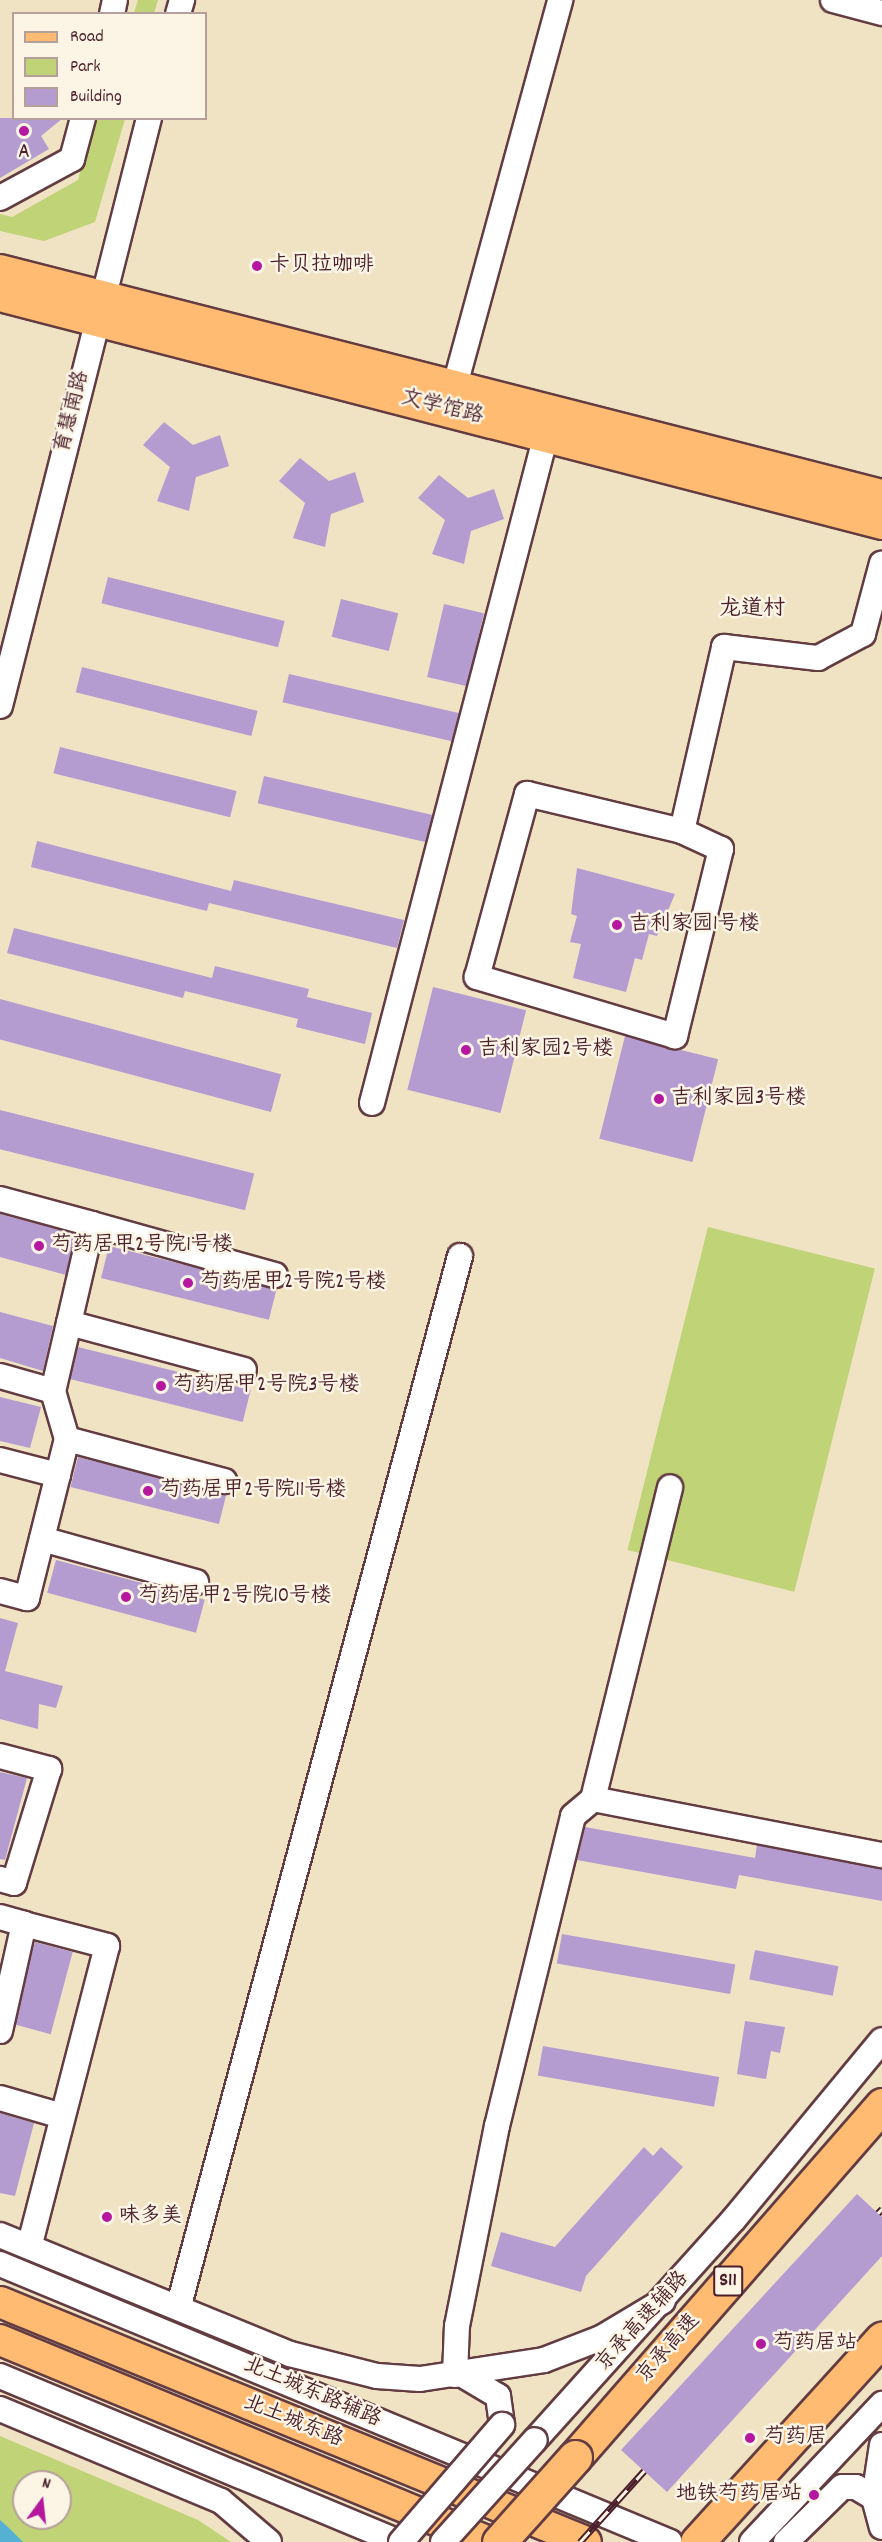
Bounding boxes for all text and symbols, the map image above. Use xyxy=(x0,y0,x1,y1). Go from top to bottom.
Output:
legend xyxy=(12,12,207,120)
text: Road xyxy=(70,25,104,50)
text: Park xyxy=(70,55,101,80)
text: Building xyxy=(70,85,122,110)
marker: A xyxy=(17,124,31,138)
place label: A xyxy=(18,140,30,166)
place label: 卡贝拉咖啡 xyxy=(269,253,374,279)
marker: 卡贝拉咖啡 xyxy=(250,259,264,273)
street label: 育慧南路 xyxy=(51,368,95,456)
street label: 文学馆路 xyxy=(398,386,486,430)
district label: 龙道村 xyxy=(719,597,785,623)
place label: 吉利家园1号楼 xyxy=(629,912,760,938)
marker: 吉利家园1号楼 xyxy=(610,918,624,932)
place label: 吉利家园2号楼 xyxy=(478,1037,613,1063)
marker: 吉利家园2号楼 xyxy=(459,1043,473,1057)
place label: 吉利家园3号楼 xyxy=(671,1086,806,1112)
marker: 吉利家园3号楼 xyxy=(652,1092,666,1106)
place label: 芍药居甲2号院1号楼 xyxy=(51,1233,233,1259)
marker: 芍药居甲2号院1号楼 xyxy=(32,1239,46,1253)
place label: 芍药居甲2号院2号楼 xyxy=(200,1270,386,1296)
marker: 芍药居甲2号院2号楼 xyxy=(181,1276,195,1290)
place label: 芍药居甲2号院3号楼 xyxy=(173,1373,360,1399)
marker: 芍药居甲2号院3号楼 xyxy=(154,1379,168,1393)
place label: 芍药居甲2号院11号楼 xyxy=(160,1478,346,1504)
marker: 芍药居甲2号院11号楼 xyxy=(141,1484,155,1498)
place label: 芍药居甲2号院10号楼 xyxy=(138,1584,331,1610)
marker: 芍药居甲2号院10号楼 xyxy=(119,1590,133,1604)
place label: 味多美 xyxy=(119,2204,182,2230)
marker: 味多美 xyxy=(100,2210,114,2224)
road number: S11 xyxy=(713,2264,743,2298)
street label: 京承高速辅路 xyxy=(591,2267,695,2377)
street label: 京承高速 xyxy=(632,2309,706,2389)
place label: 芍药居站 xyxy=(773,2331,857,2357)
marker: 芍药居站 xyxy=(754,2337,768,2351)
street label: 北土城东路辅路 xyxy=(239,2353,385,2433)
street label: 北土城东路 xyxy=(240,2391,346,2453)
place label: 芍药居 xyxy=(764,2425,827,2451)
marker: 芍药居 xyxy=(741,2429,759,2447)
north arrow xyxy=(12,2470,72,2530)
text: N xyxy=(39,2472,53,2496)
place label: 地铁芍药居站 xyxy=(676,2482,802,2508)
marker: 地铁芍药居站 xyxy=(807,2488,821,2502)

